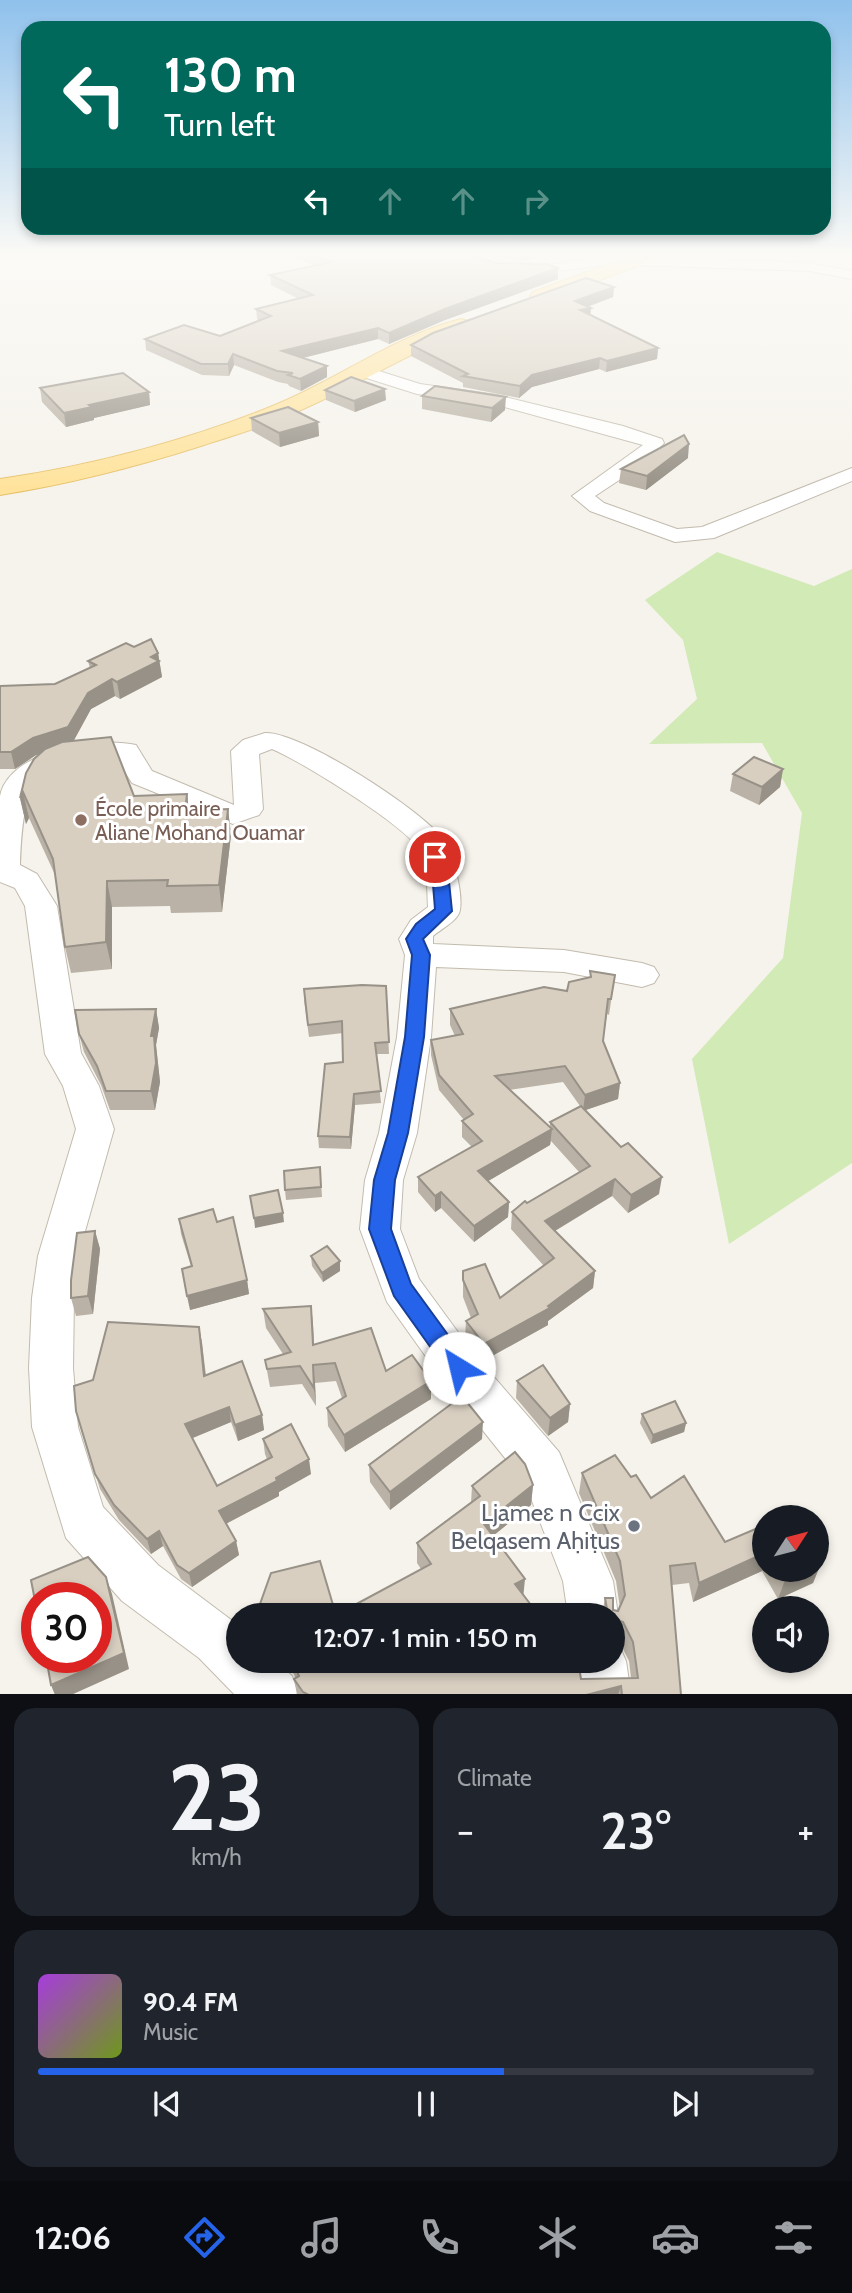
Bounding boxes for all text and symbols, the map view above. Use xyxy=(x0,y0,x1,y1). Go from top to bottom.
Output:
text: 130 m xyxy=(164,45,297,104)
icon: left xyxy=(49,49,140,140)
text: Turn left xyxy=(164,105,275,144)
icon: left xyxy=(298,182,336,220)
icon: ahead xyxy=(371,182,409,220)
icon: ahead xyxy=(444,182,482,220)
icon: right xyxy=(517,182,555,220)
place label: École primaire Aliane Mohand Ouamar xyxy=(95,796,305,845)
marker: École primaire Aliane Mohand Ouamar xyxy=(73,812,89,828)
pin xyxy=(405,827,465,887)
icon: arrive xyxy=(416,838,454,876)
position arrow xyxy=(422,1331,496,1405)
place label: Ljameɛ n Ccix Belqasem Aḥiṭus xyxy=(451,1498,621,1555)
north arrow xyxy=(752,1505,830,1582)
map controls xyxy=(752,1505,829,1673)
marker: Ljameɛ n Ccix Belqasem Aḥiṭus xyxy=(626,1518,642,1534)
speed limit sign: 30 xyxy=(21,1582,112,1673)
button: sound xyxy=(752,1596,829,1673)
text: 12:07 · 1 min · 150 m xyxy=(314,1622,537,1654)
text: 23 xyxy=(168,1742,265,1853)
text: Climate xyxy=(457,1764,532,1792)
text: 23° xyxy=(600,1799,671,1862)
text: − xyxy=(457,1807,474,1854)
text: + xyxy=(797,1807,814,1854)
text: km/h xyxy=(191,1843,242,1871)
text: 90.4 FM xyxy=(143,1986,238,2018)
text: Music xyxy=(143,2018,198,2046)
icon: previous xyxy=(148,2085,186,2123)
icon: pause xyxy=(407,2085,445,2123)
icon: next xyxy=(666,2085,704,2123)
icon: directions xyxy=(180,2213,229,2262)
icon: music xyxy=(297,2213,346,2262)
icon: phone xyxy=(415,2213,464,2262)
icon: climate xyxy=(533,2213,582,2262)
icon: car xyxy=(651,2213,700,2262)
icon: filters xyxy=(769,2213,818,2262)
text: 12:06 xyxy=(34,2218,111,2257)

